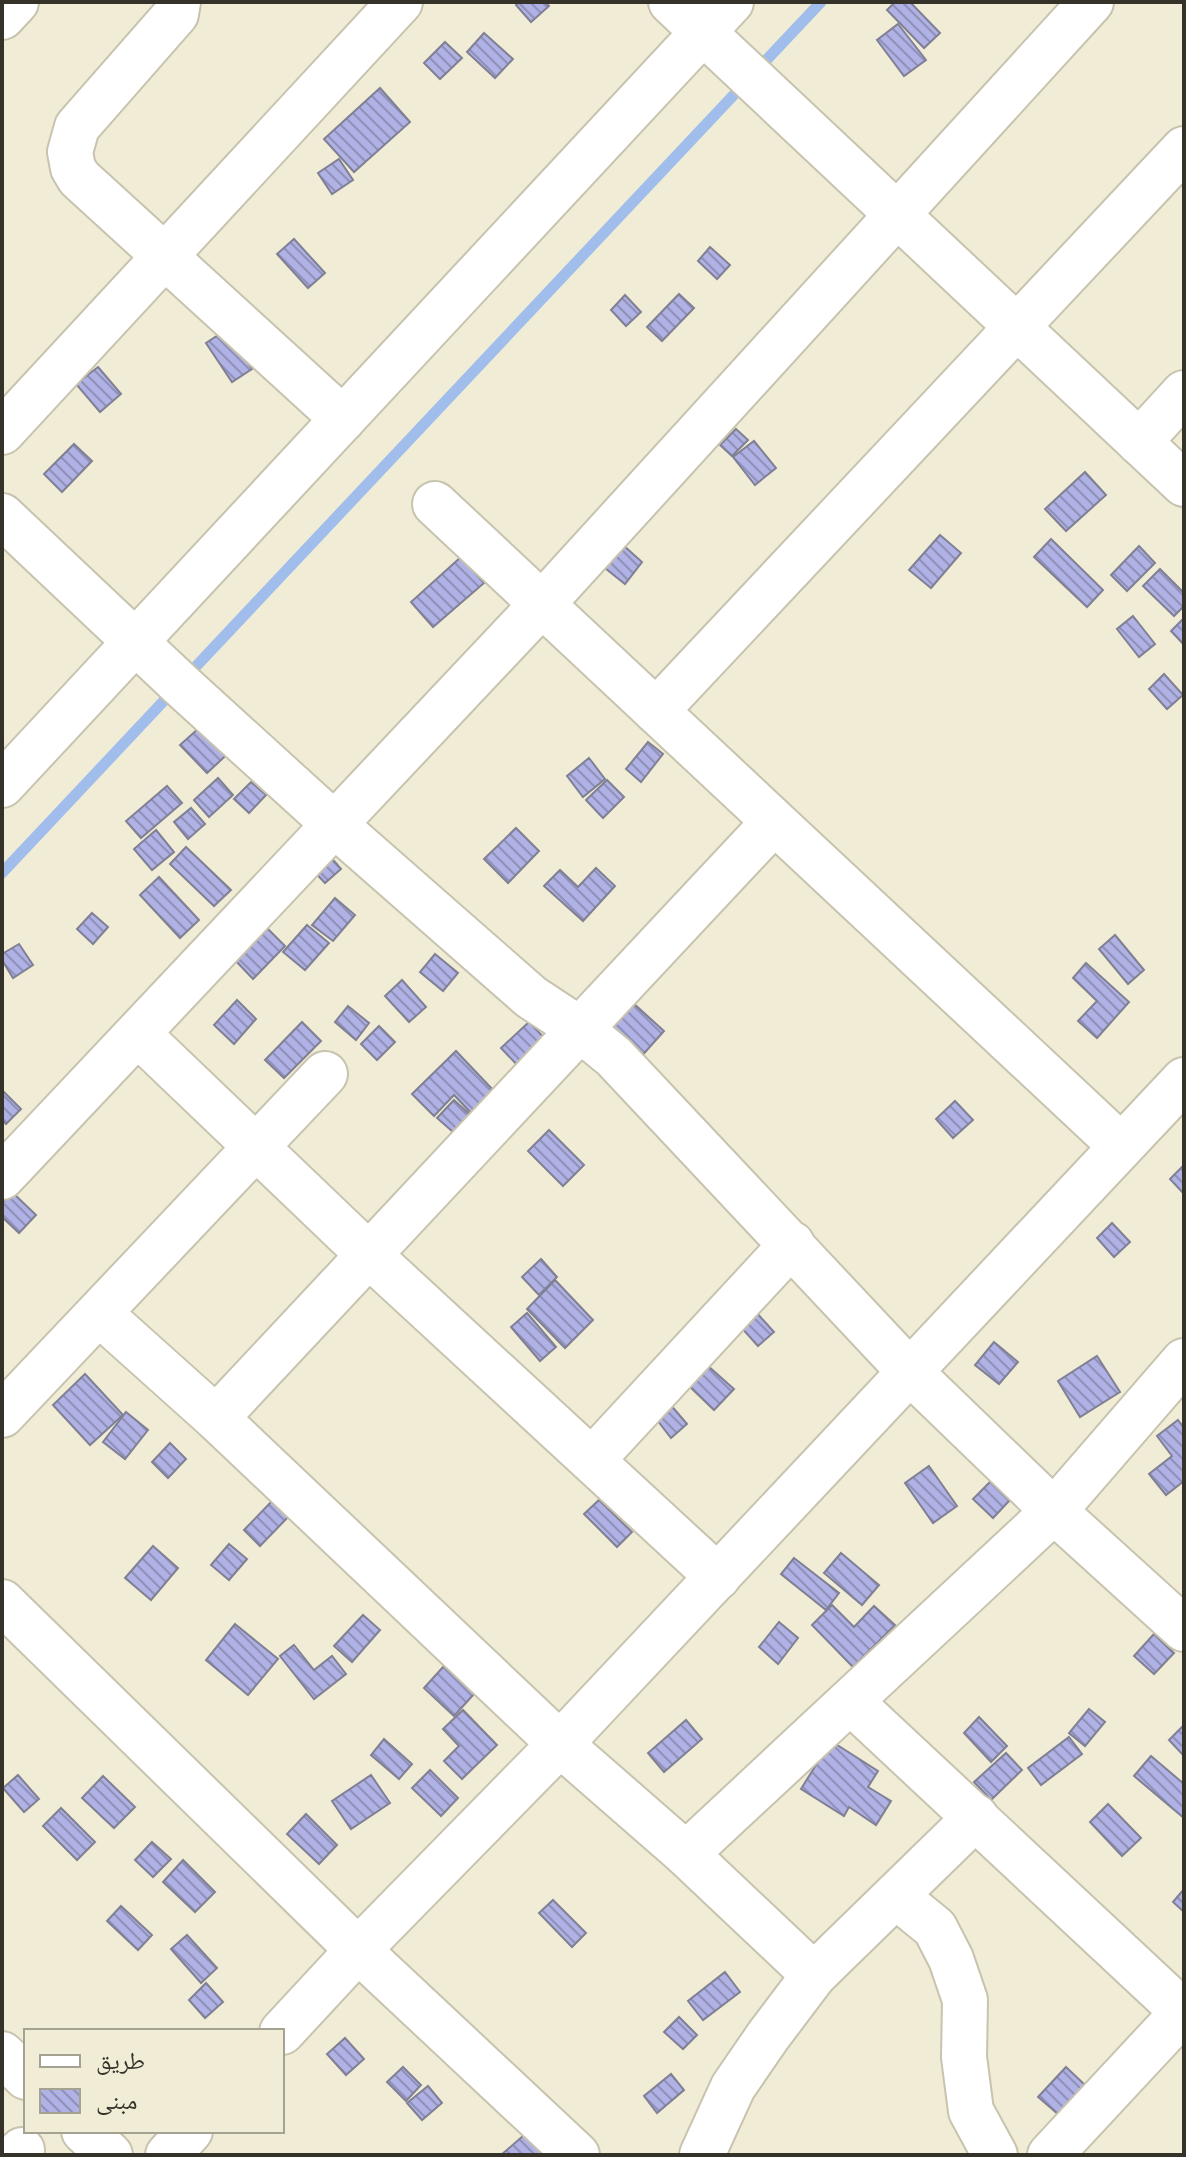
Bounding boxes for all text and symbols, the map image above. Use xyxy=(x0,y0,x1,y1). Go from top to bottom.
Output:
legend xyxy=(24,2029,284,2133)
text: طريق xyxy=(96,2043,145,2076)
text: مبنى xyxy=(96,2083,137,2116)

